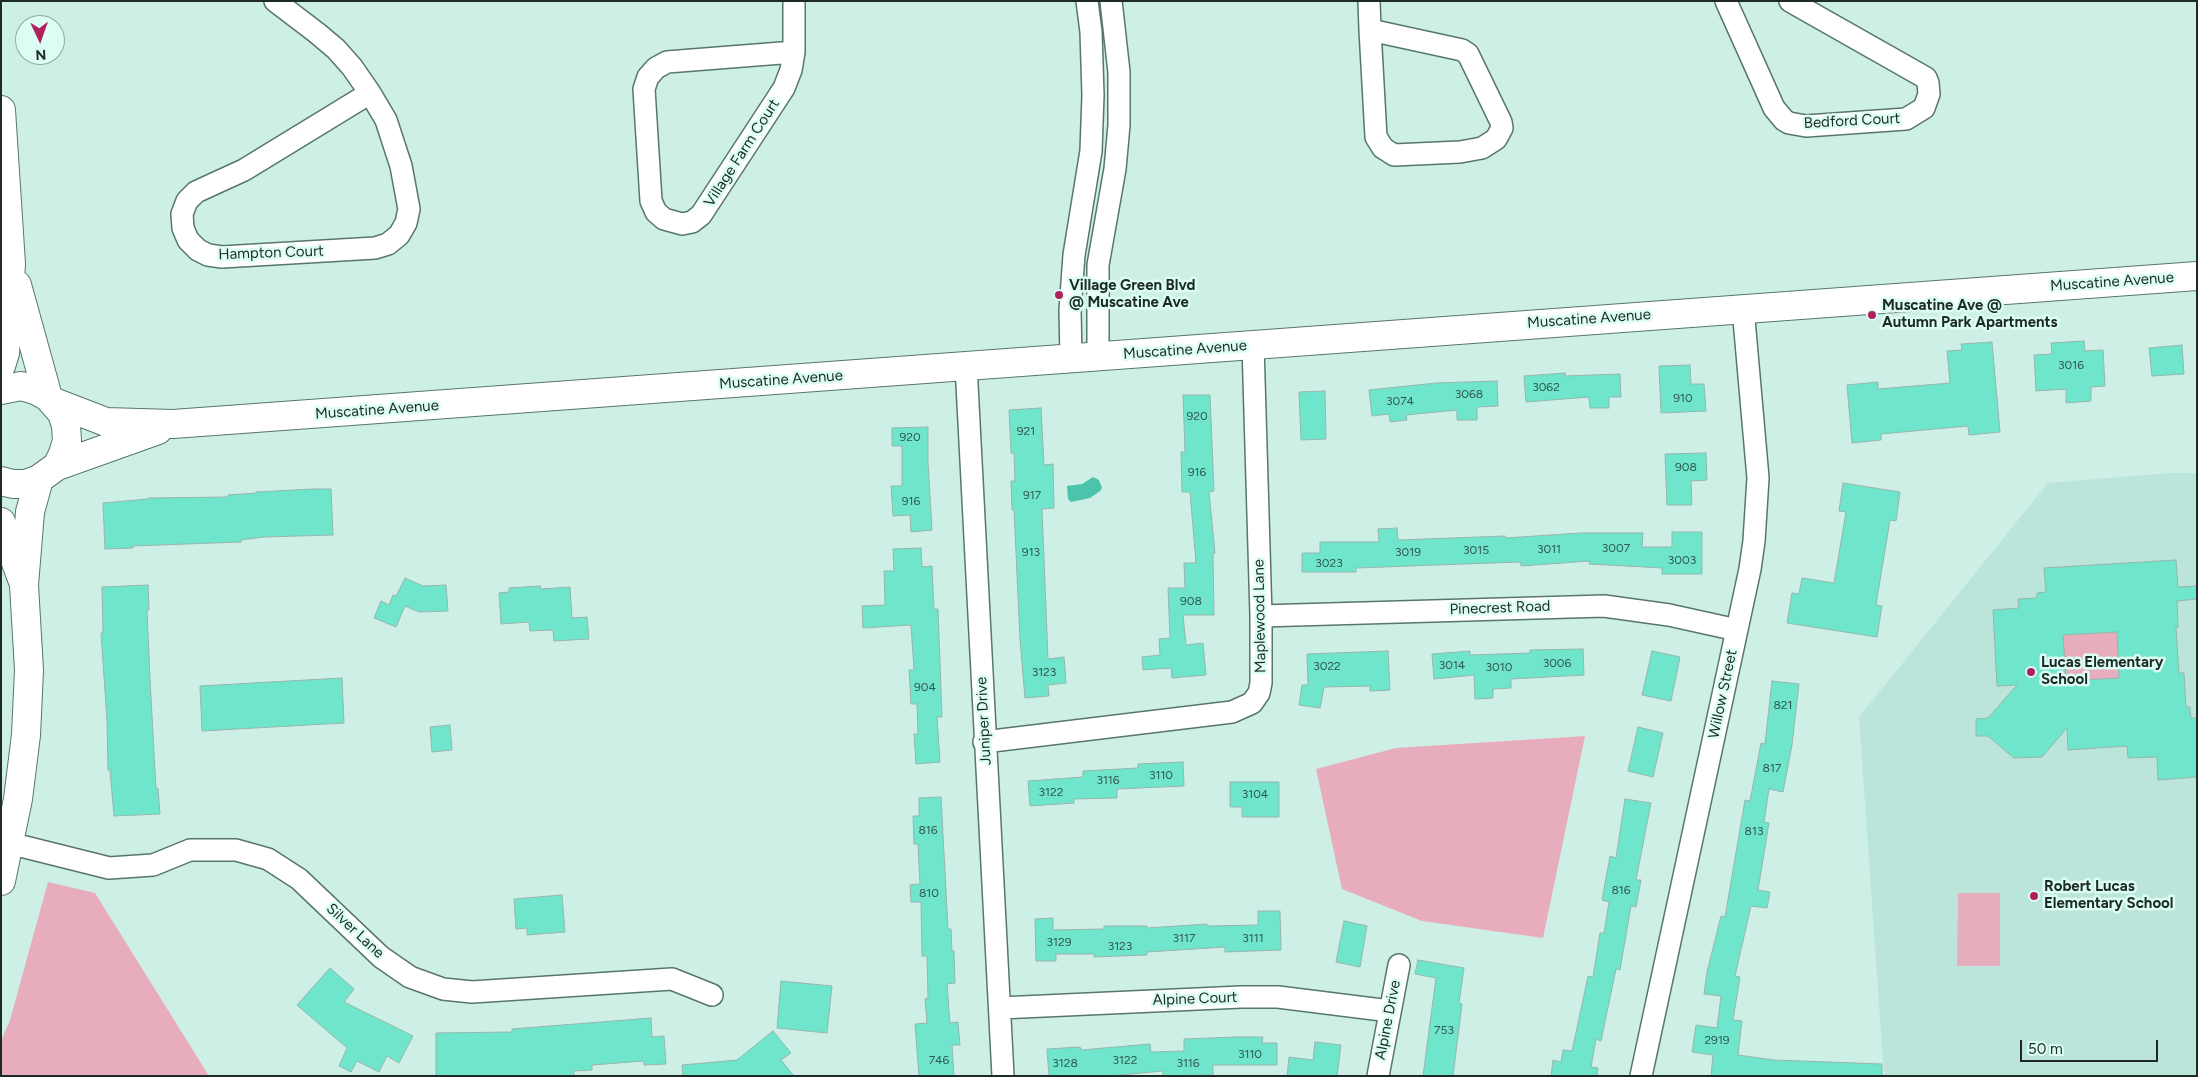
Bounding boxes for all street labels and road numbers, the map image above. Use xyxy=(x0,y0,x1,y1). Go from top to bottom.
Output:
street label: Village Farm Court xyxy=(700,96,784,210)
street label: Bedford Court xyxy=(1803,109,1901,133)
street label: Hampton Court xyxy=(218,242,324,264)
street label: Muscatine Avenue xyxy=(2050,269,2174,295)
street label: Muscatine Avenue xyxy=(1527,306,1651,332)
street label: Muscatine Avenue xyxy=(1123,337,1247,363)
street label: Muscatine Avenue xyxy=(719,367,843,393)
street label: Muscatine Avenue xyxy=(315,397,439,423)
street label: Maplewood Lane xyxy=(1250,559,1270,673)
street label: Pinecrest Road xyxy=(1449,597,1551,619)
street label: Willow Street xyxy=(1705,648,1741,740)
street label: Juniper Drive xyxy=(973,676,995,766)
street label: Silver Lane xyxy=(322,900,388,962)
street label: Alpine Drive xyxy=(1371,979,1405,1061)
street label: Alpine Court xyxy=(1152,989,1238,1009)

